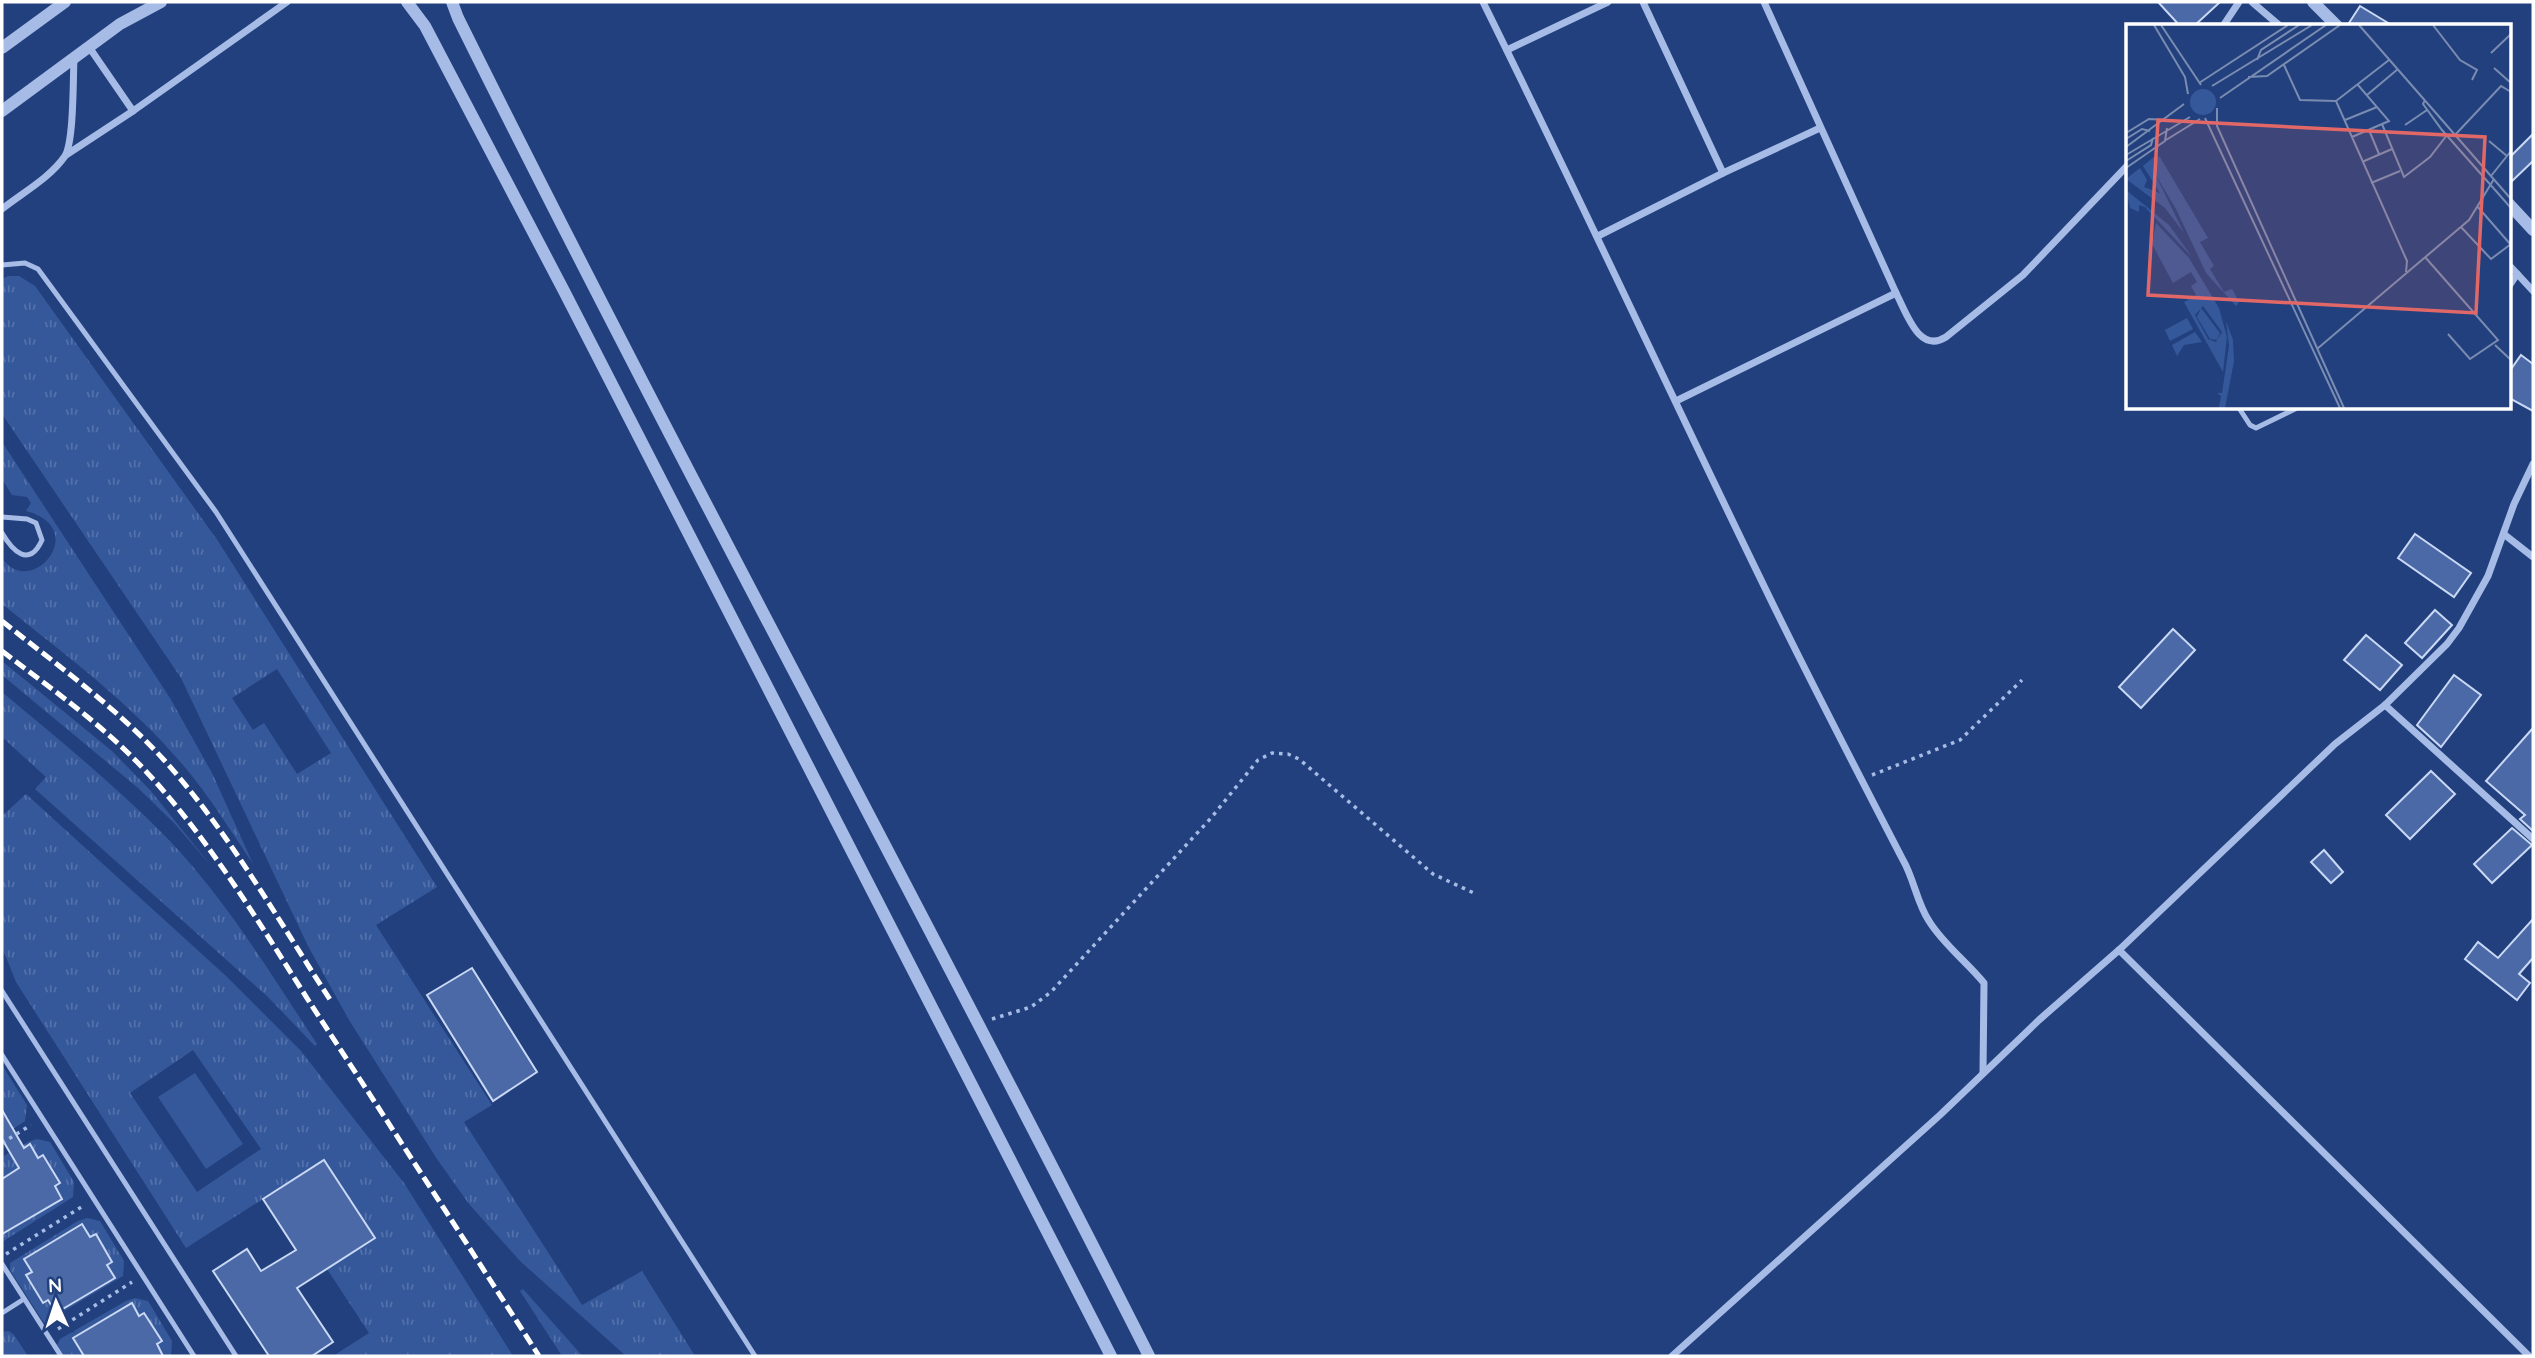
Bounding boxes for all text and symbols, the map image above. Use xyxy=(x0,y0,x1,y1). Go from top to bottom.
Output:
inset map xyxy=(2126,24,2510,410)
north arrow xyxy=(21,1267,91,1337)
text: N xyxy=(48,1273,63,1297)

